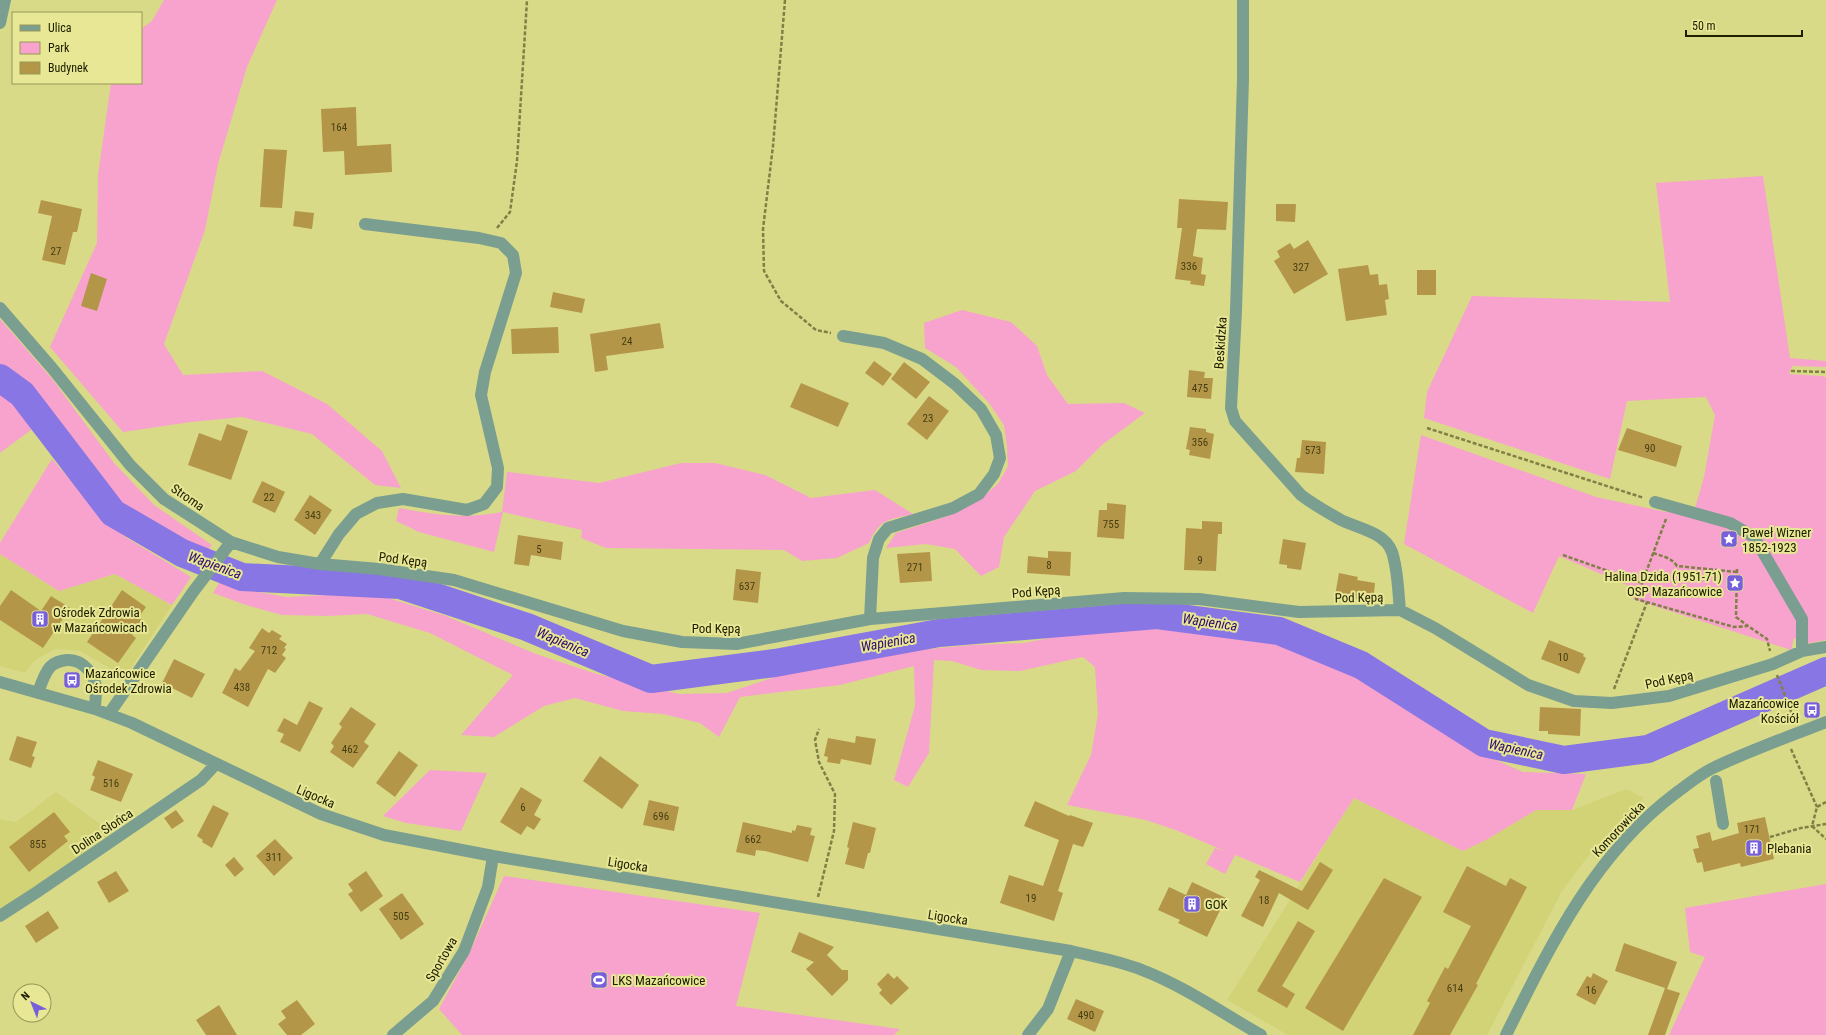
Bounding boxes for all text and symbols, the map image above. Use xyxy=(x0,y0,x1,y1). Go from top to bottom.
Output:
legend xyxy=(12,12,142,84)
scale bar xyxy=(1686,12,1802,38)
text: 50 m xyxy=(1692,19,1716,33)
text: Ulica xyxy=(48,21,72,35)
text: Park xyxy=(48,41,70,55)
text: Budynek xyxy=(48,61,89,75)
house number: 164 xyxy=(331,121,348,134)
house number: 27 xyxy=(51,245,61,258)
house number: 336 xyxy=(1181,260,1197,273)
house number: 327 xyxy=(1293,261,1309,274)
street label: Beskidzka xyxy=(1211,316,1230,370)
house number: 24 xyxy=(622,335,633,348)
house number: 475 xyxy=(1192,382,1208,395)
house number: 23 xyxy=(923,412,933,425)
house number: 356 xyxy=(1192,436,1208,449)
house number: 90 xyxy=(1645,442,1655,455)
house number: 573 xyxy=(1305,444,1321,457)
street label: Stroma xyxy=(168,481,207,514)
house number: 22 xyxy=(264,491,274,504)
house number: 343 xyxy=(305,509,321,522)
house number: 755 xyxy=(1103,518,1119,531)
place label: Paweł Wizner 1852-1923 xyxy=(1742,525,1811,555)
place icon: Paweł Wizner 1852-1923 xyxy=(1719,529,1739,549)
house number: 5 xyxy=(536,543,542,556)
water label: Wapienica xyxy=(186,548,244,582)
street label: Pod Kępą xyxy=(378,549,428,570)
house number: 9 xyxy=(1197,554,1203,567)
house number: 8 xyxy=(1046,559,1052,572)
house number: 271 xyxy=(907,561,923,574)
place label: Halina Dzida (1951-71) OSP Mazańcowice xyxy=(1605,569,1722,599)
place icon: Halina Dzida (1951-71) OSP Mazańcowice xyxy=(1725,573,1745,593)
house number: 637 xyxy=(739,580,755,593)
street label: Pod Kępą xyxy=(1011,582,1061,601)
street label: Pod Kępą xyxy=(1335,590,1384,605)
place label: Ośrodek Zdrowia w Mazańcowicach xyxy=(53,605,147,635)
building icon: Ośrodek Zdrowia w Mazańcowicach xyxy=(30,609,50,629)
water label: Wapienica xyxy=(1182,610,1238,634)
street label: Pod Kępą xyxy=(692,621,740,636)
water label: Wapienica xyxy=(534,624,592,660)
water label: Wapienica xyxy=(859,629,917,655)
house number: 712 xyxy=(261,644,277,657)
house number: 10 xyxy=(1558,651,1568,664)
place label: Mazańcowice Ośrodek Zdrowia xyxy=(85,666,172,696)
street label: Pod Kępą xyxy=(1644,667,1695,692)
bus stop icon: Mazańcowice Ośrodek Zdrowia xyxy=(62,670,82,690)
house number: 438 xyxy=(234,681,250,694)
place label: Mazańcowice Kościół xyxy=(1729,696,1799,726)
bus stop icon: Mazańcowice Kościół xyxy=(1802,700,1822,720)
water label: Wapienica xyxy=(1487,735,1545,763)
house number: 462 xyxy=(342,743,358,756)
house number: 516 xyxy=(103,777,119,790)
street label: Ligocka xyxy=(294,782,337,811)
street label: Komorowicka xyxy=(1589,799,1648,860)
house number: 6 xyxy=(520,801,526,814)
street label: Dolina Słońca xyxy=(69,805,136,857)
house number: 696 xyxy=(653,810,669,823)
house number: 171 xyxy=(1744,823,1760,836)
house number: 662 xyxy=(745,833,761,846)
house number: 855 xyxy=(30,838,46,851)
building icon: Plebania xyxy=(1744,838,1764,858)
place label: Plebania xyxy=(1767,841,1811,856)
house number: 311 xyxy=(266,851,282,864)
street label: Ligocka xyxy=(607,854,649,875)
house number: 19 xyxy=(1026,892,1036,905)
building icon: GOK xyxy=(1182,894,1202,914)
house number: 18 xyxy=(1259,894,1269,907)
place label: GOK xyxy=(1205,897,1228,912)
street label: Ligocka xyxy=(927,907,969,928)
house number: 505 xyxy=(393,910,409,923)
street label: Sportowa xyxy=(423,934,460,984)
sports icon: LKS Mazańcowice xyxy=(589,970,609,990)
place label: LKS Mazańcowice xyxy=(612,973,705,988)
house number: 614 xyxy=(1447,982,1464,995)
north arrow xyxy=(12,983,52,1023)
house number: 16 xyxy=(1586,984,1596,997)
text: N xyxy=(19,989,33,1003)
house number: 490 xyxy=(1078,1009,1094,1022)

